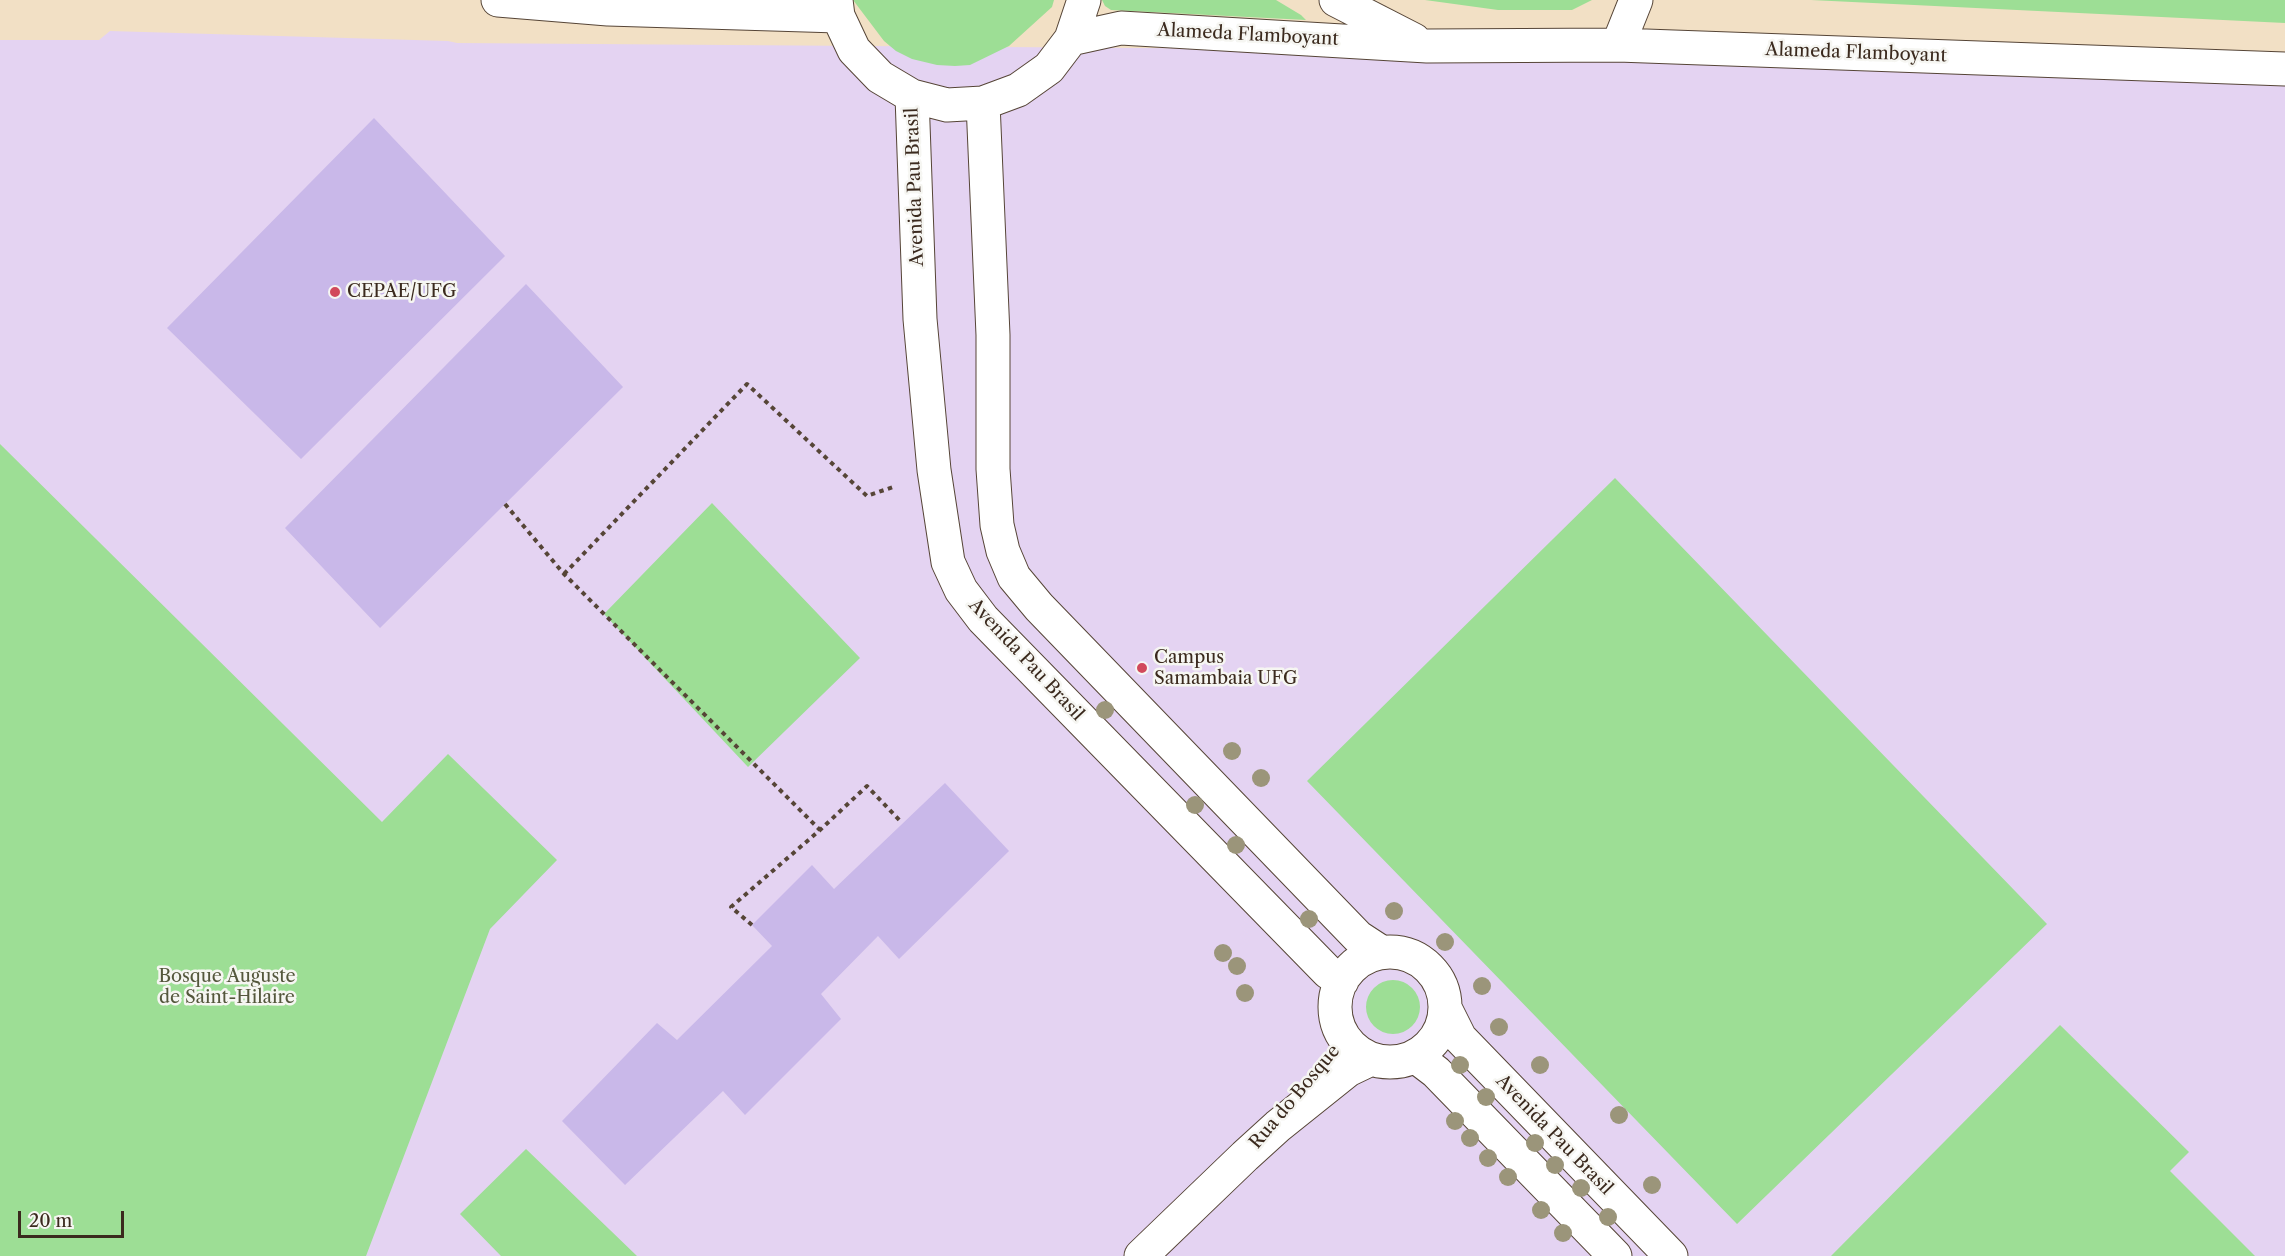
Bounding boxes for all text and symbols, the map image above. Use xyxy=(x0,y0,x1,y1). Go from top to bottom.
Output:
street label: Alameda Flamboyant xyxy=(1157,19,1339,51)
street label: Alameda Flamboyant xyxy=(1765,39,1947,67)
street label: Avenida Pau Brasil xyxy=(901,107,929,267)
place label: CEPAE/UFG xyxy=(347,281,457,303)
marker: CEPAE/UFG xyxy=(328,285,342,299)
street label: Avenida Pau Brasil xyxy=(964,595,1088,725)
place label: Campus Samambaia UFG xyxy=(1154,647,1297,690)
marker: Campus Samambaia UFG xyxy=(1135,661,1149,675)
park label: Bosque Auguste de Saint-Hilaire xyxy=(158,966,296,1008)
street label: Rua do Bosque xyxy=(1245,1041,1345,1153)
street label: Avenida Pau Brasil xyxy=(1491,1070,1617,1200)
scale bar xyxy=(21,1199,128,1237)
text: 20 m xyxy=(29,1210,72,1232)

